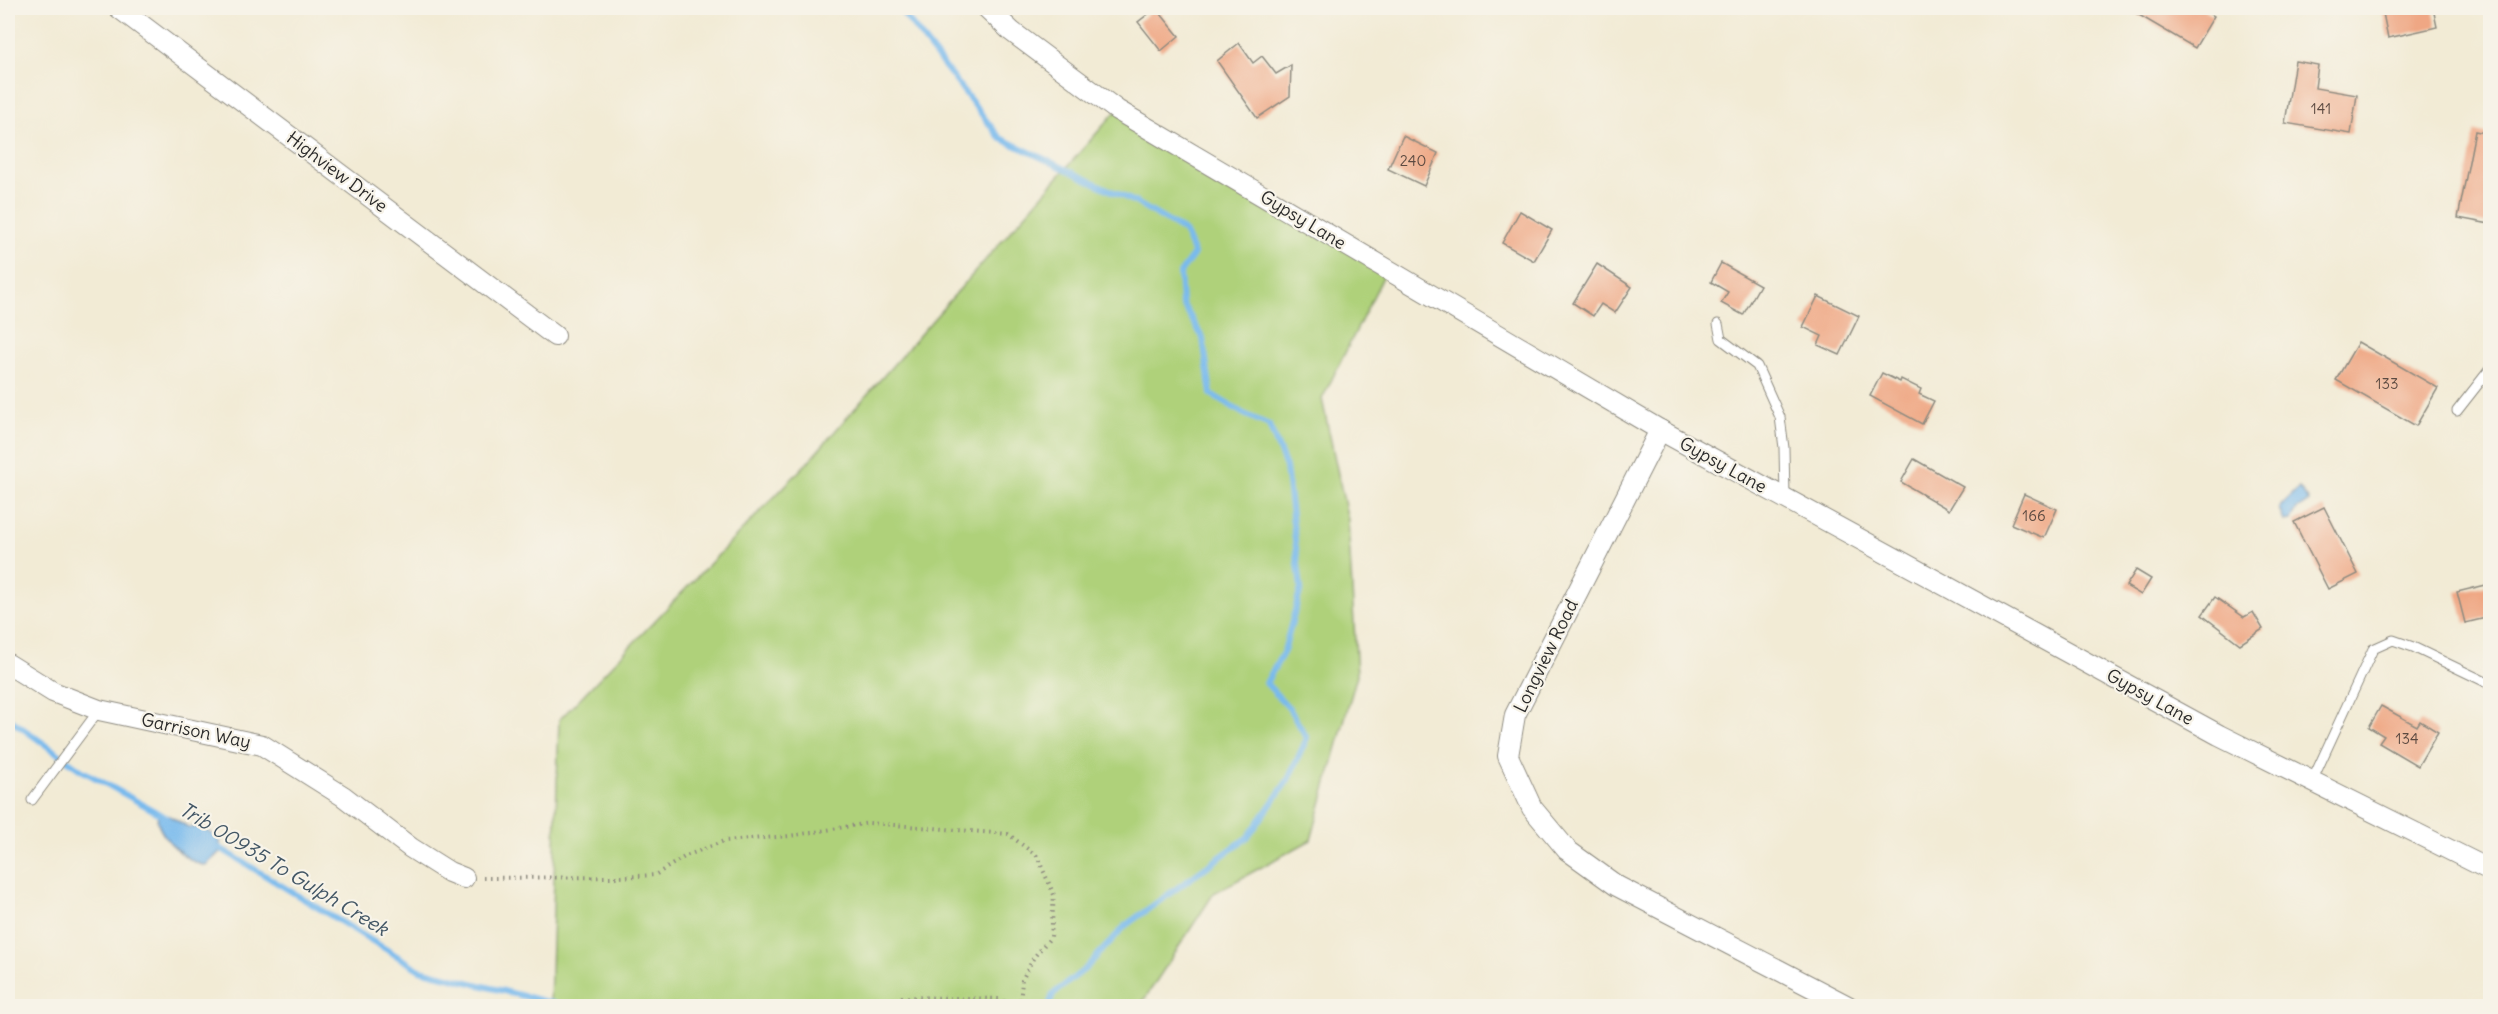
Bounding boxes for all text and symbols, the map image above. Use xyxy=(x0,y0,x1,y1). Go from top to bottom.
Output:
house number: 141 xyxy=(2311,99,2331,118)
street label: Highview Drive xyxy=(282,126,392,217)
house number: 240 xyxy=(1400,151,1426,170)
street label: Gypsy Lane xyxy=(1256,185,1350,254)
house number: 133 xyxy=(2376,374,2399,393)
street label: Gypsy Lane xyxy=(1676,431,1771,498)
house number: 166 xyxy=(2022,506,2046,525)
street label: Longview Road xyxy=(1508,595,1583,716)
street label: Gypsy Lane xyxy=(2103,663,2198,730)
street label: Garrison Way xyxy=(139,708,253,753)
house number: 134 xyxy=(2395,729,2419,748)
water label: Trib 00935 To Gulph Creek xyxy=(175,796,395,942)

